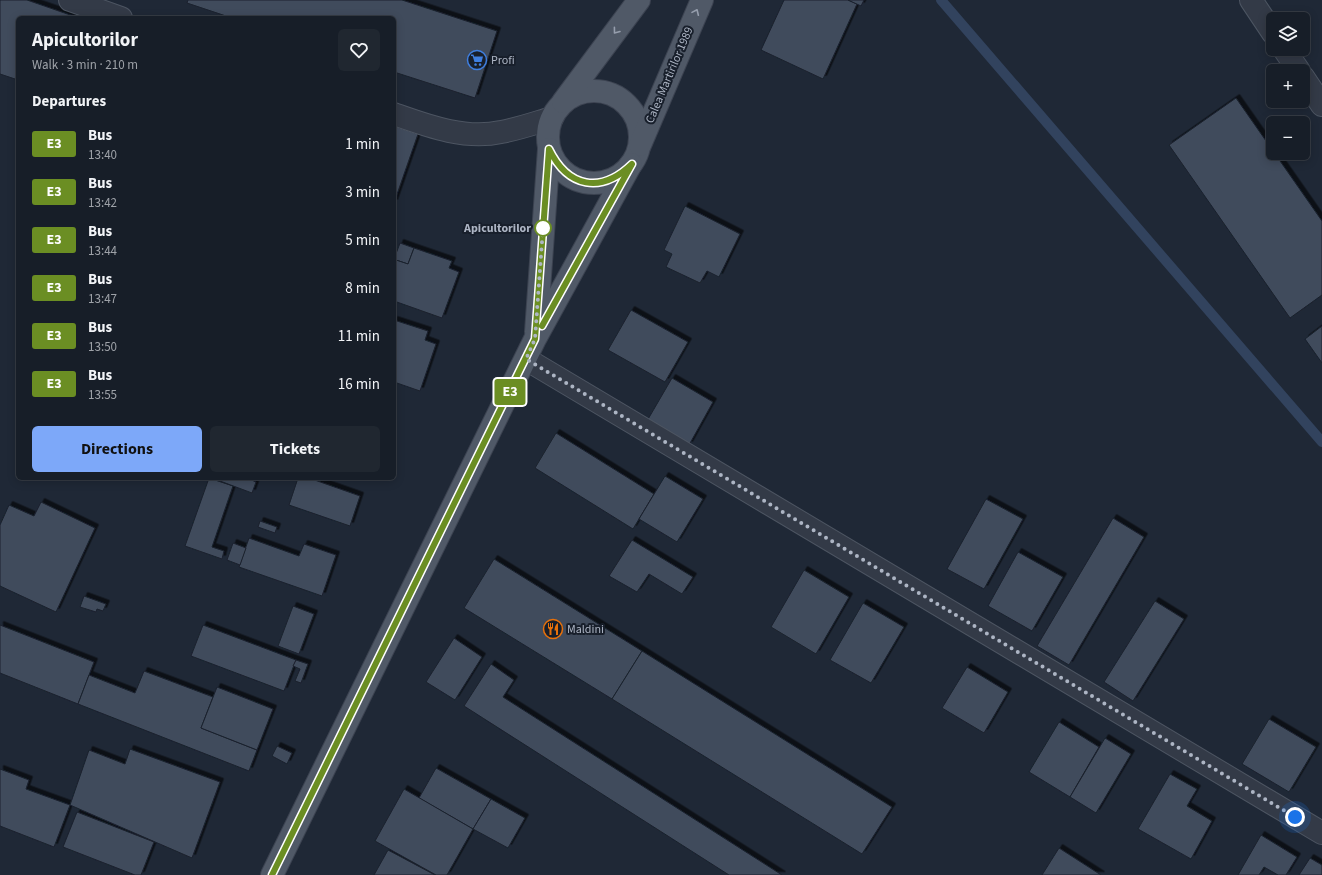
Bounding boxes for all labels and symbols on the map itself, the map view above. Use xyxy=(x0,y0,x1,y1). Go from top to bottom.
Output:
one-way arrow xyxy=(691,9,699,16)
street label: Calea Martirilor 1989 xyxy=(641,24,697,126)
one-way arrow xyxy=(613,27,620,34)
supermarket icon: Profi xyxy=(466,49,488,71)
place label: Profi xyxy=(491,52,515,69)
marker: Apicultorilor xyxy=(534,219,552,237)
place label: Apicultorilor xyxy=(463,220,531,237)
line badge: E3 xyxy=(492,379,528,405)
restaurant icon: Maldini xyxy=(542,618,564,640)
place label: Maldini xyxy=(567,621,604,638)
your location xyxy=(1285,807,1305,827)

